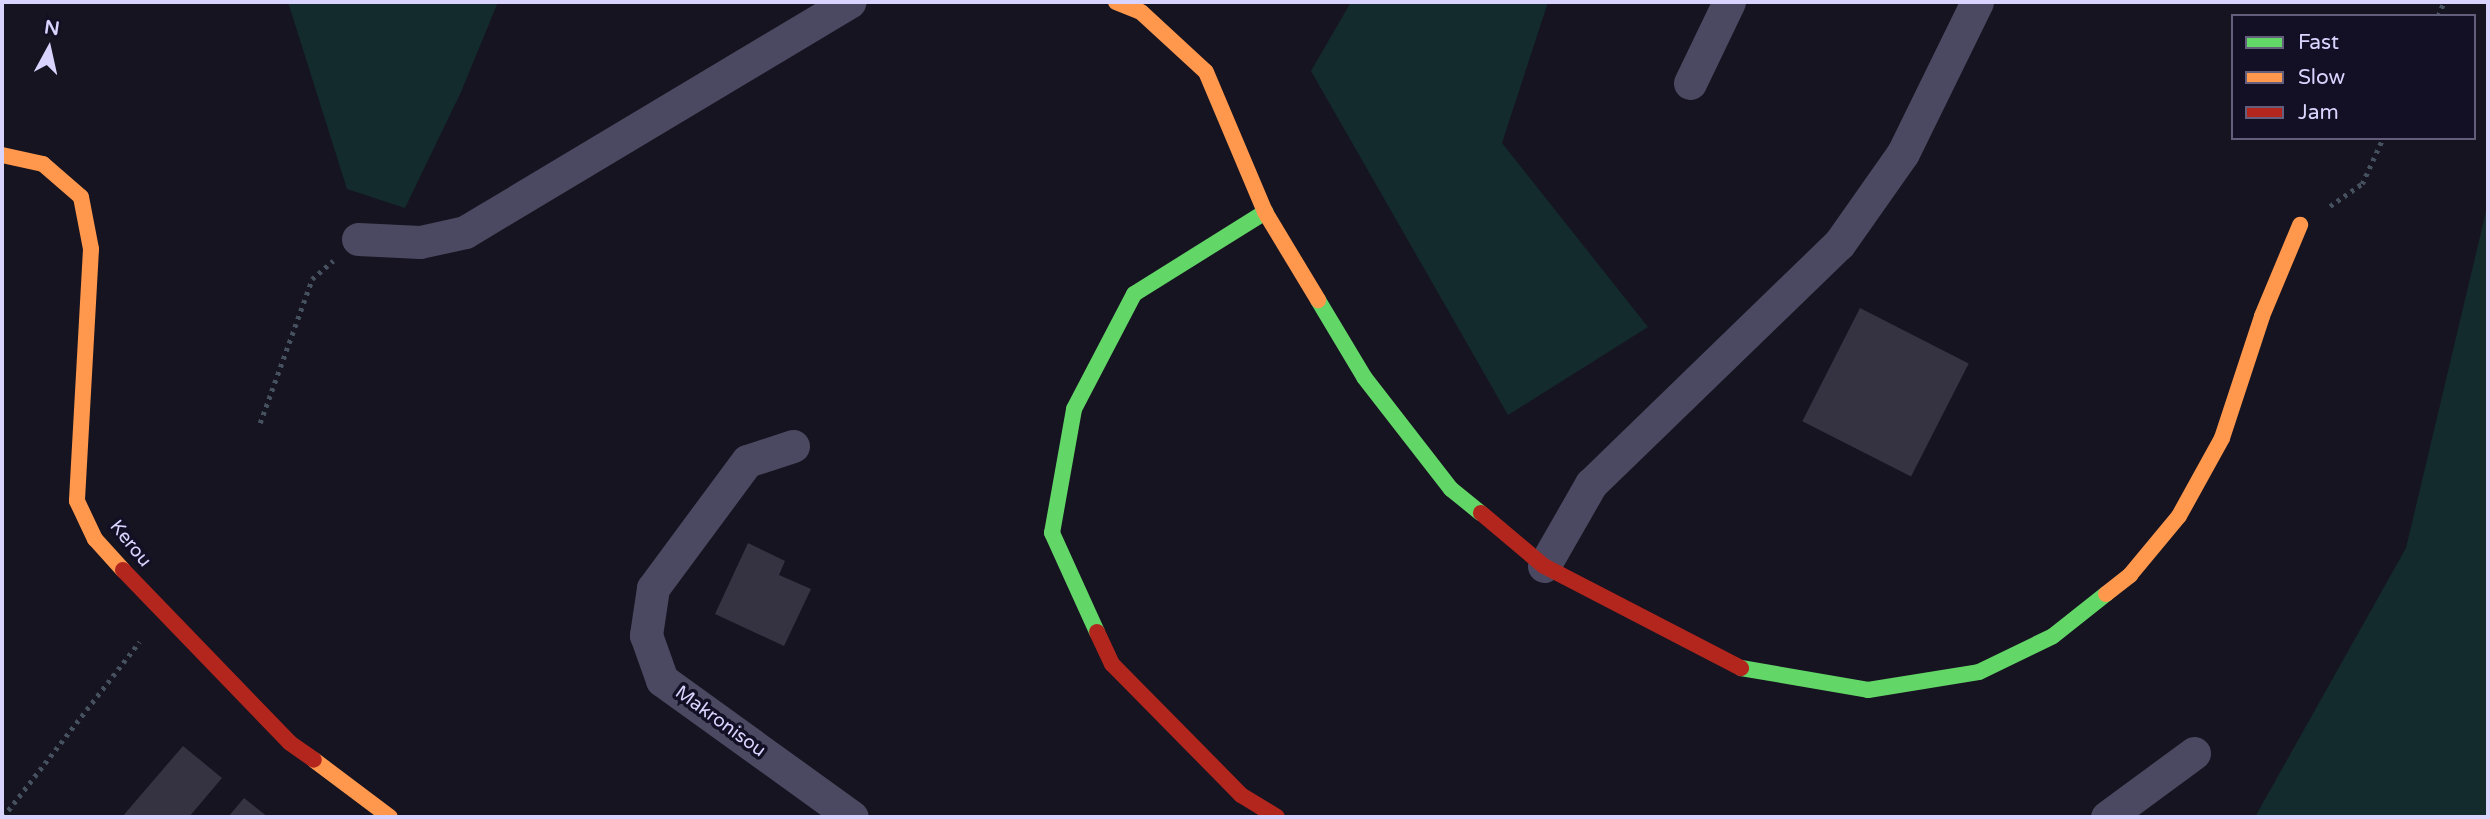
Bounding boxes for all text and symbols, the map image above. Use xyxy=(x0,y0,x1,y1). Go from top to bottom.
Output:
north arrow xyxy=(14,14,84,84)
legend xyxy=(2231,14,2476,140)
text: N xyxy=(43,16,61,40)
text: Fast xyxy=(2298,30,2339,55)
text: Slow xyxy=(2298,65,2345,90)
text: Jam xyxy=(2298,100,2339,125)
street label: Kerou xyxy=(104,516,156,572)
street label: Makronisou xyxy=(670,681,770,763)

